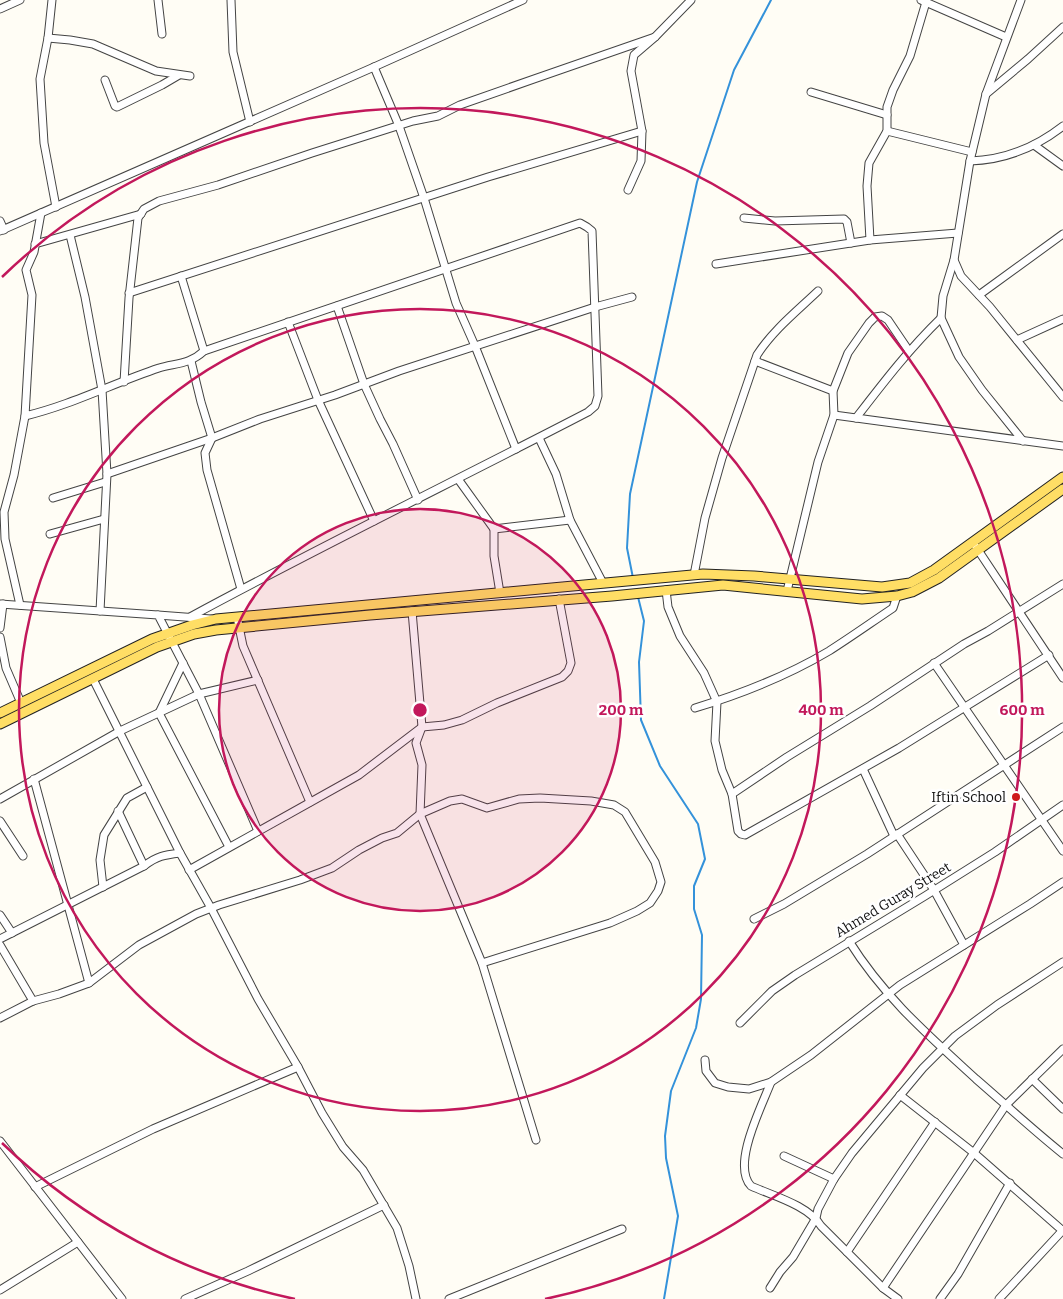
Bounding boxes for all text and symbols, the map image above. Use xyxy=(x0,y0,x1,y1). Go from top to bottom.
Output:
centre of rings xyxy=(411,701,429,719)
text: 200 m xyxy=(599,701,644,719)
text: 400 m xyxy=(798,701,844,719)
text: 600 m xyxy=(1000,701,1045,719)
place label: Iftin School xyxy=(931,789,1006,806)
marker: Iftin School xyxy=(1010,791,1022,803)
street label: Ahmed Guray Street xyxy=(832,859,954,941)

